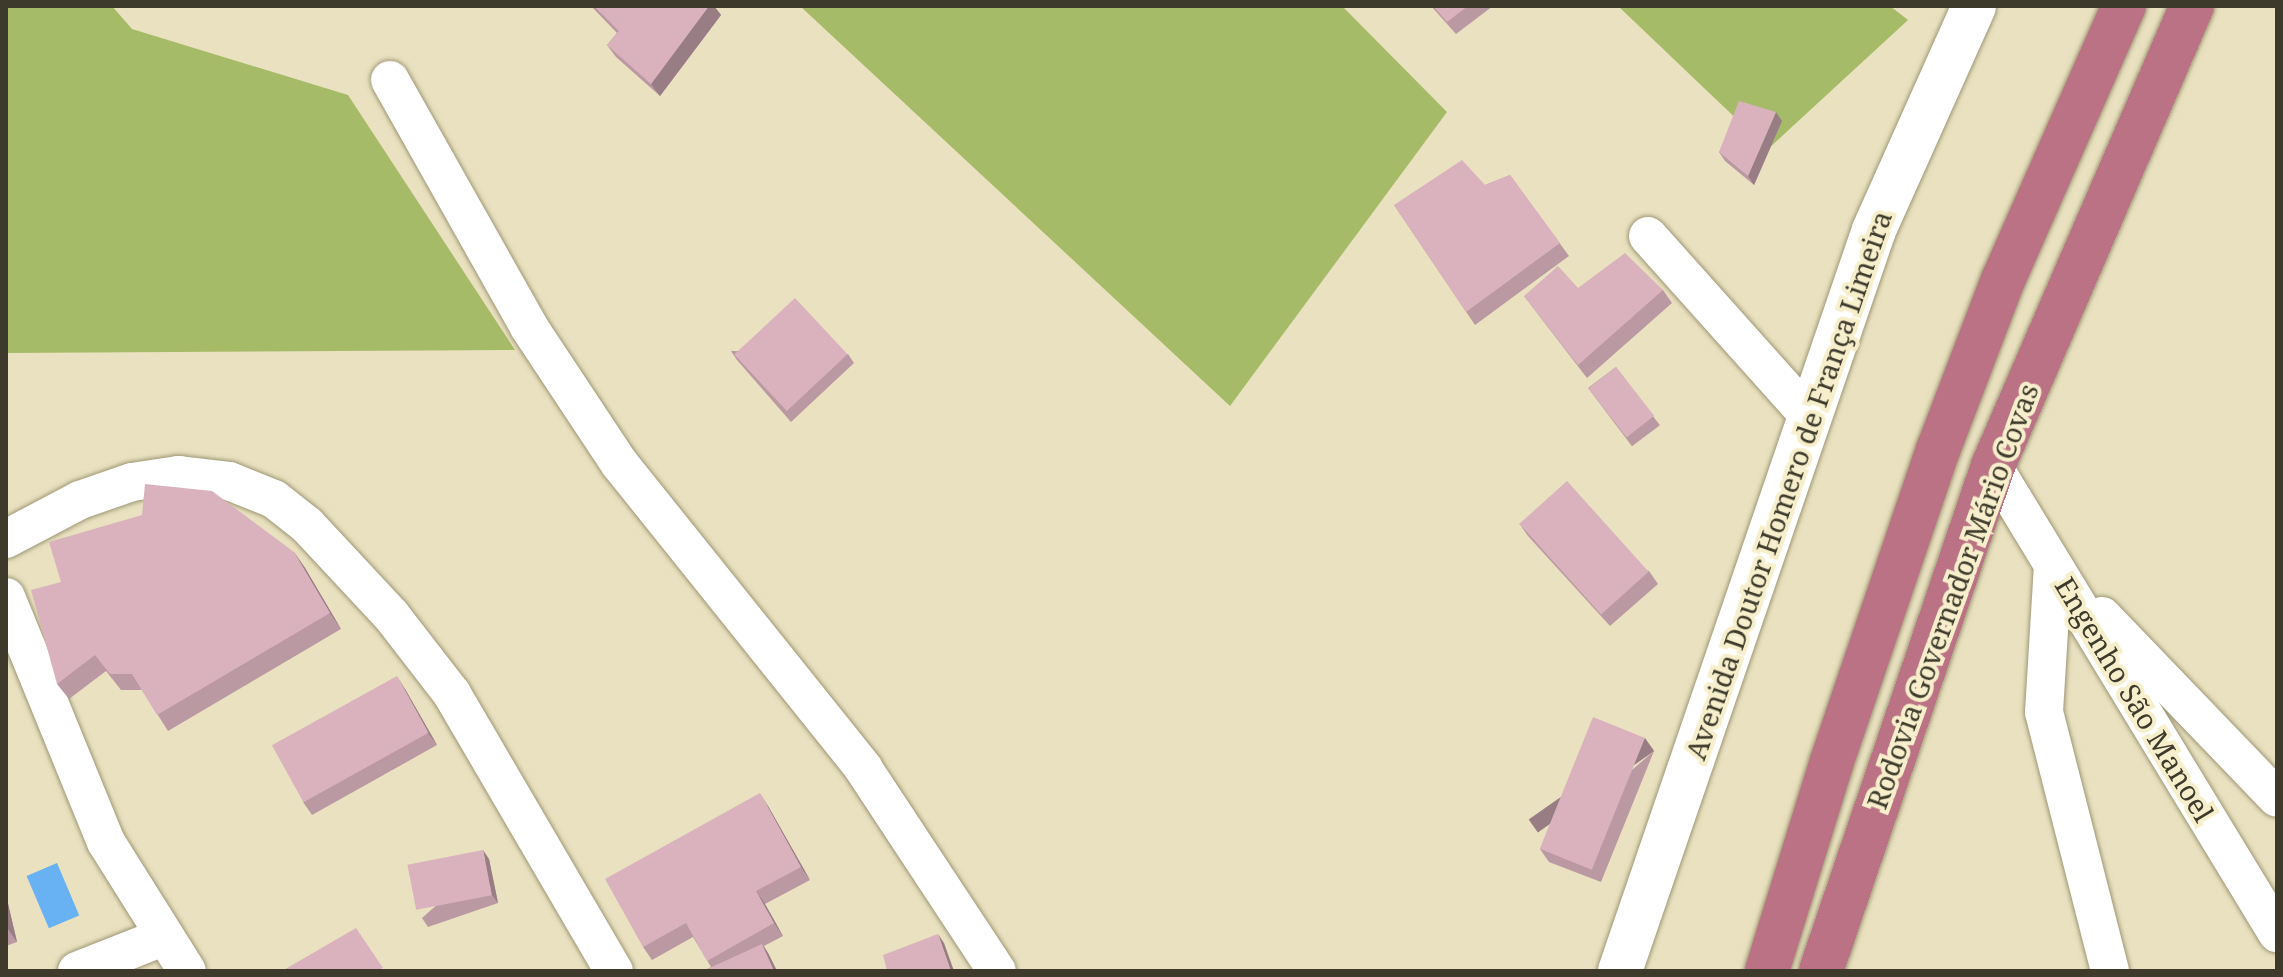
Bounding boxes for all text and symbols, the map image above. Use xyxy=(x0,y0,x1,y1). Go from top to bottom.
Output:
street label: Avenida Doutor Homero de França Limeira xyxy=(1678,206,1898,764)
street label: Rodovia Governador Mário Covas xyxy=(1859,379,2045,813)
street label: Engenho São Manoel xyxy=(2049,571,2221,827)

